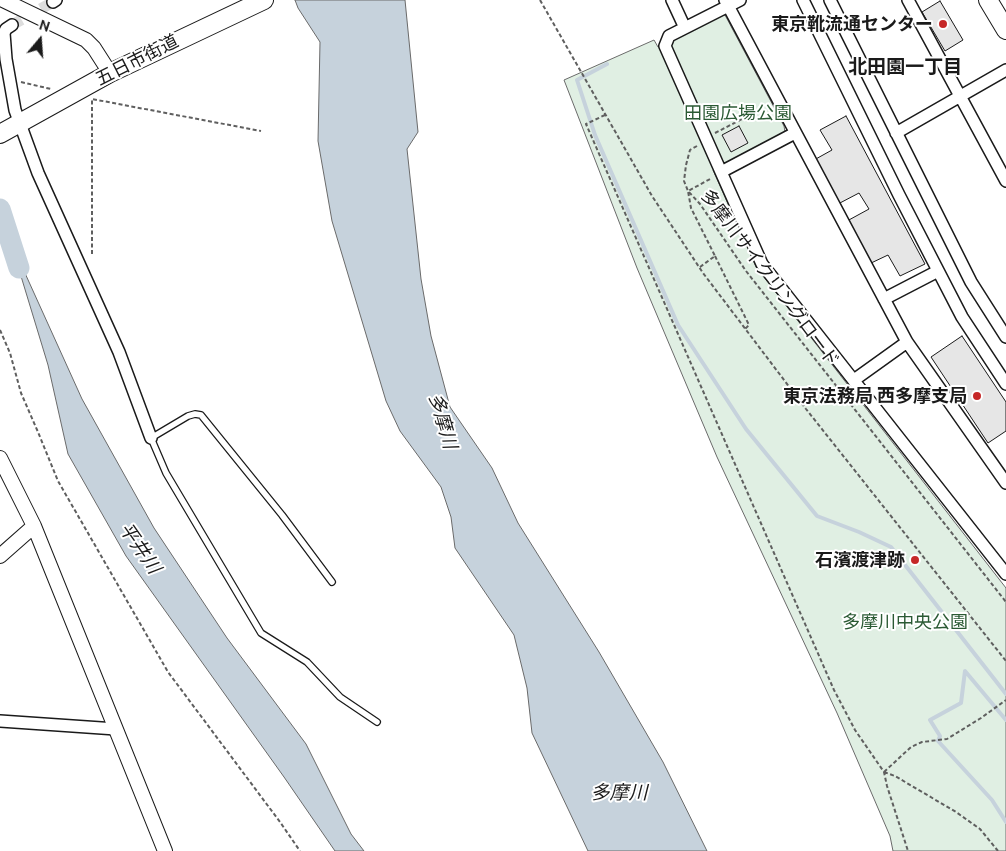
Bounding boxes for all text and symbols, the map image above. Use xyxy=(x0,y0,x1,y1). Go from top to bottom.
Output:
place label: 東京靴流通センター xyxy=(771,13,933,35)
north arrow xyxy=(15,15,65,65)
text: N xyxy=(37,17,52,35)
marker: 東京靴流通センター xyxy=(937,18,949,30)
street label: 五日市街道 xyxy=(92,30,182,90)
district label: 北田園一丁目 xyxy=(848,56,962,78)
park label: 田園広場公園 xyxy=(684,102,792,124)
street label: 多摩川サイクリングロード xyxy=(696,185,844,371)
place label: 東京法務局 西多摩支局 xyxy=(783,385,967,407)
water label: 多摩川 xyxy=(424,390,462,452)
marker: 東京法務局 西多摩支局 xyxy=(971,390,983,402)
water label: 平井川 xyxy=(114,518,166,578)
place label: 石濱渡津跡 xyxy=(815,549,905,571)
marker: 石濱渡津跡 xyxy=(909,554,921,566)
park label: 多摩川中央公園 xyxy=(842,611,968,633)
water label: 多摩川 xyxy=(591,782,647,804)

